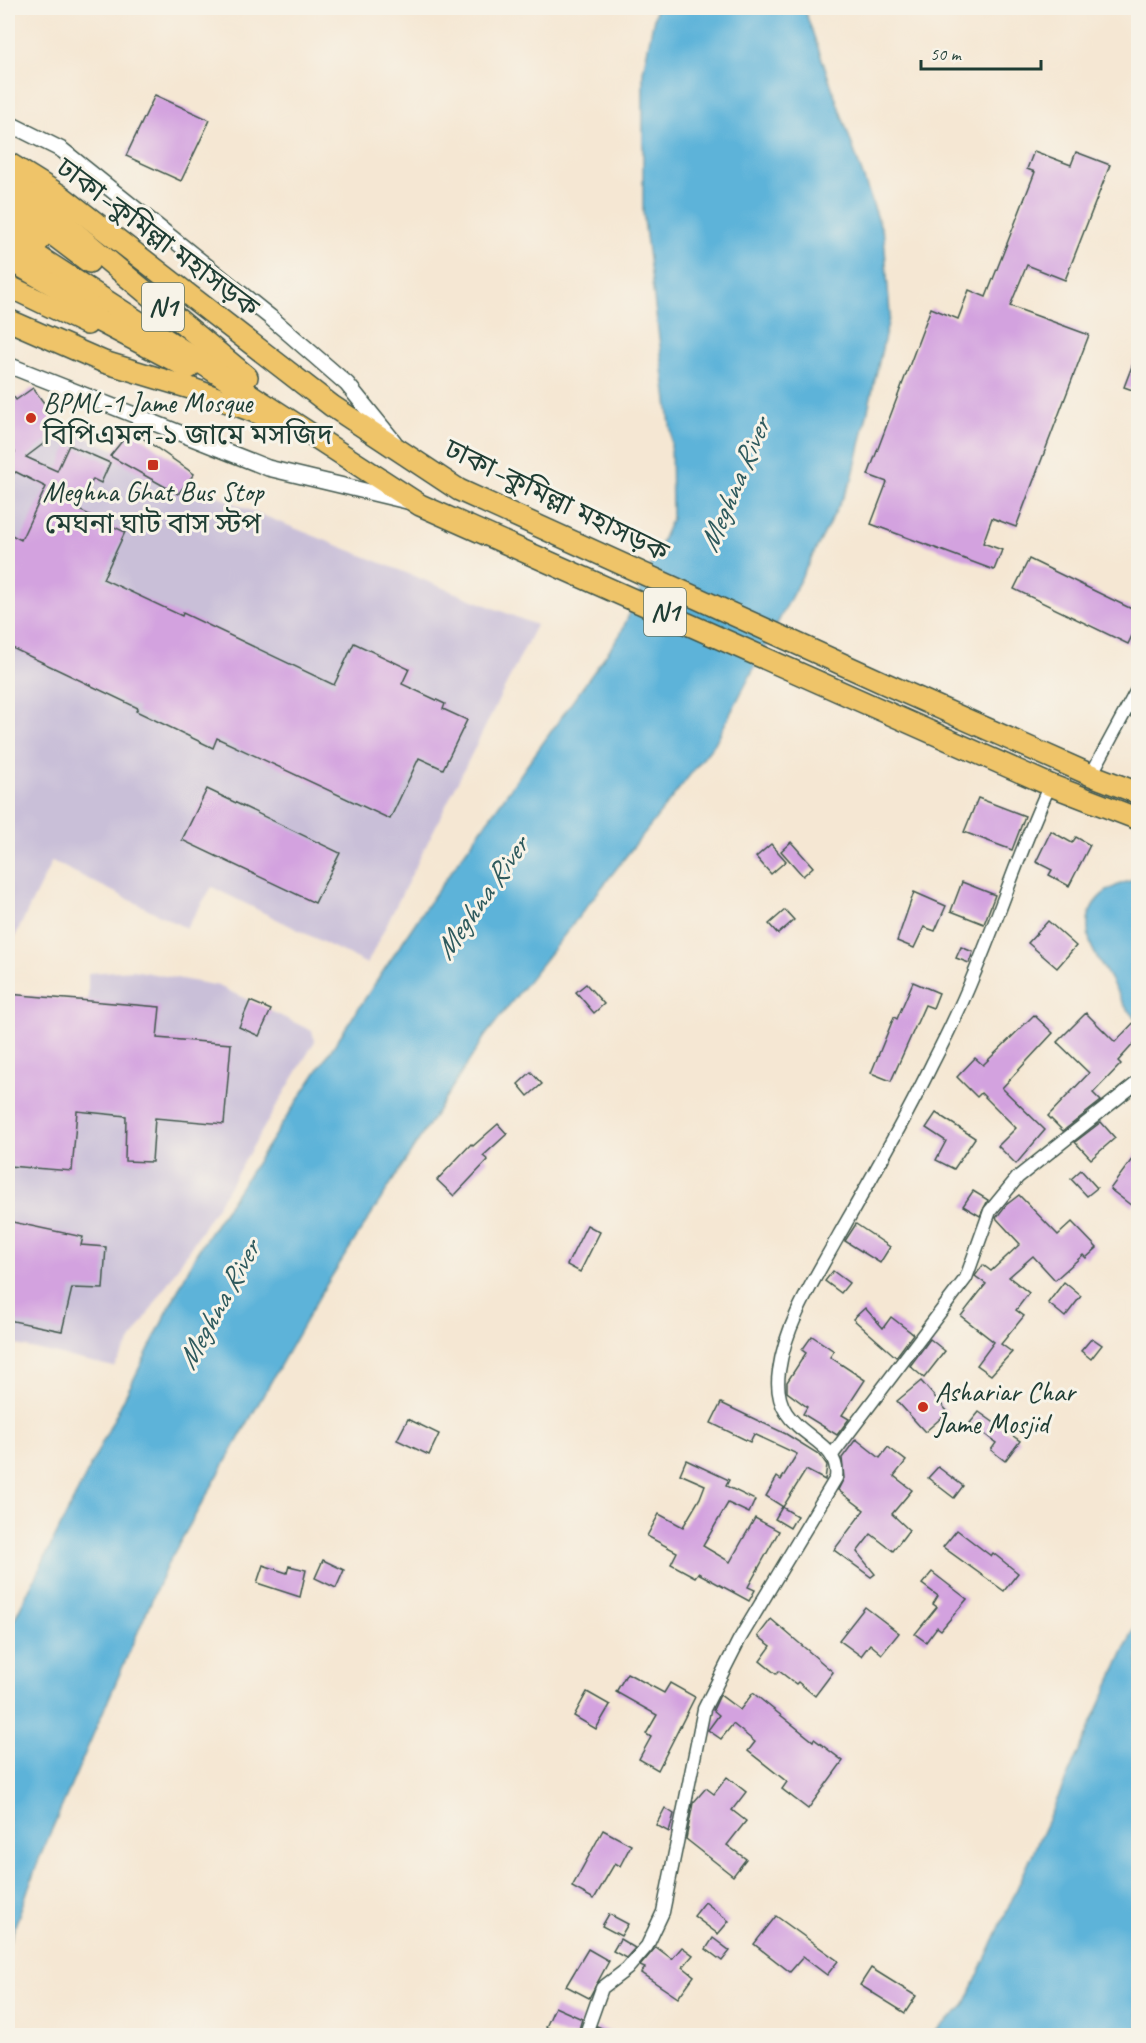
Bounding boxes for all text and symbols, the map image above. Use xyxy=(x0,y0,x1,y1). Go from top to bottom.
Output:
scale bar xyxy=(921,33,1041,71)
text: 50 m xyxy=(930,43,963,65)
street label: ঢাকা–কুমিল্লা মহাসড়ক xyxy=(49,149,267,325)
road number: N1 xyxy=(142,283,184,331)
place label: BPML-1 Jame Mosque বিপিএমল-১ জামে মসজিদ xyxy=(42,385,333,452)
water label: Meghna River xyxy=(689,409,781,557)
marker: BPML-1 Jame Mosque বিপিএমল-১ জামে মসজিদ xyxy=(24,411,38,425)
street label: ঢাকা–কুমিল্লা মহাসড়ক xyxy=(438,430,675,570)
marker: Meghna Ghat Bus Stop মেঘনা ঘাট বাস স্টপ xyxy=(146,458,160,472)
place label: Meghna Ghat Bus Stop মেঘনা ঘাট বাস স্টপ xyxy=(43,474,265,541)
road number: N1 xyxy=(644,588,686,636)
water label: Meghna River xyxy=(425,826,539,966)
water label: Meghna River xyxy=(167,1231,271,1376)
place label: Ashariar Char Jame Mosjid xyxy=(933,1374,1077,1441)
marker: Ashariar Char Jame Mosjid xyxy=(916,1400,930,1414)

